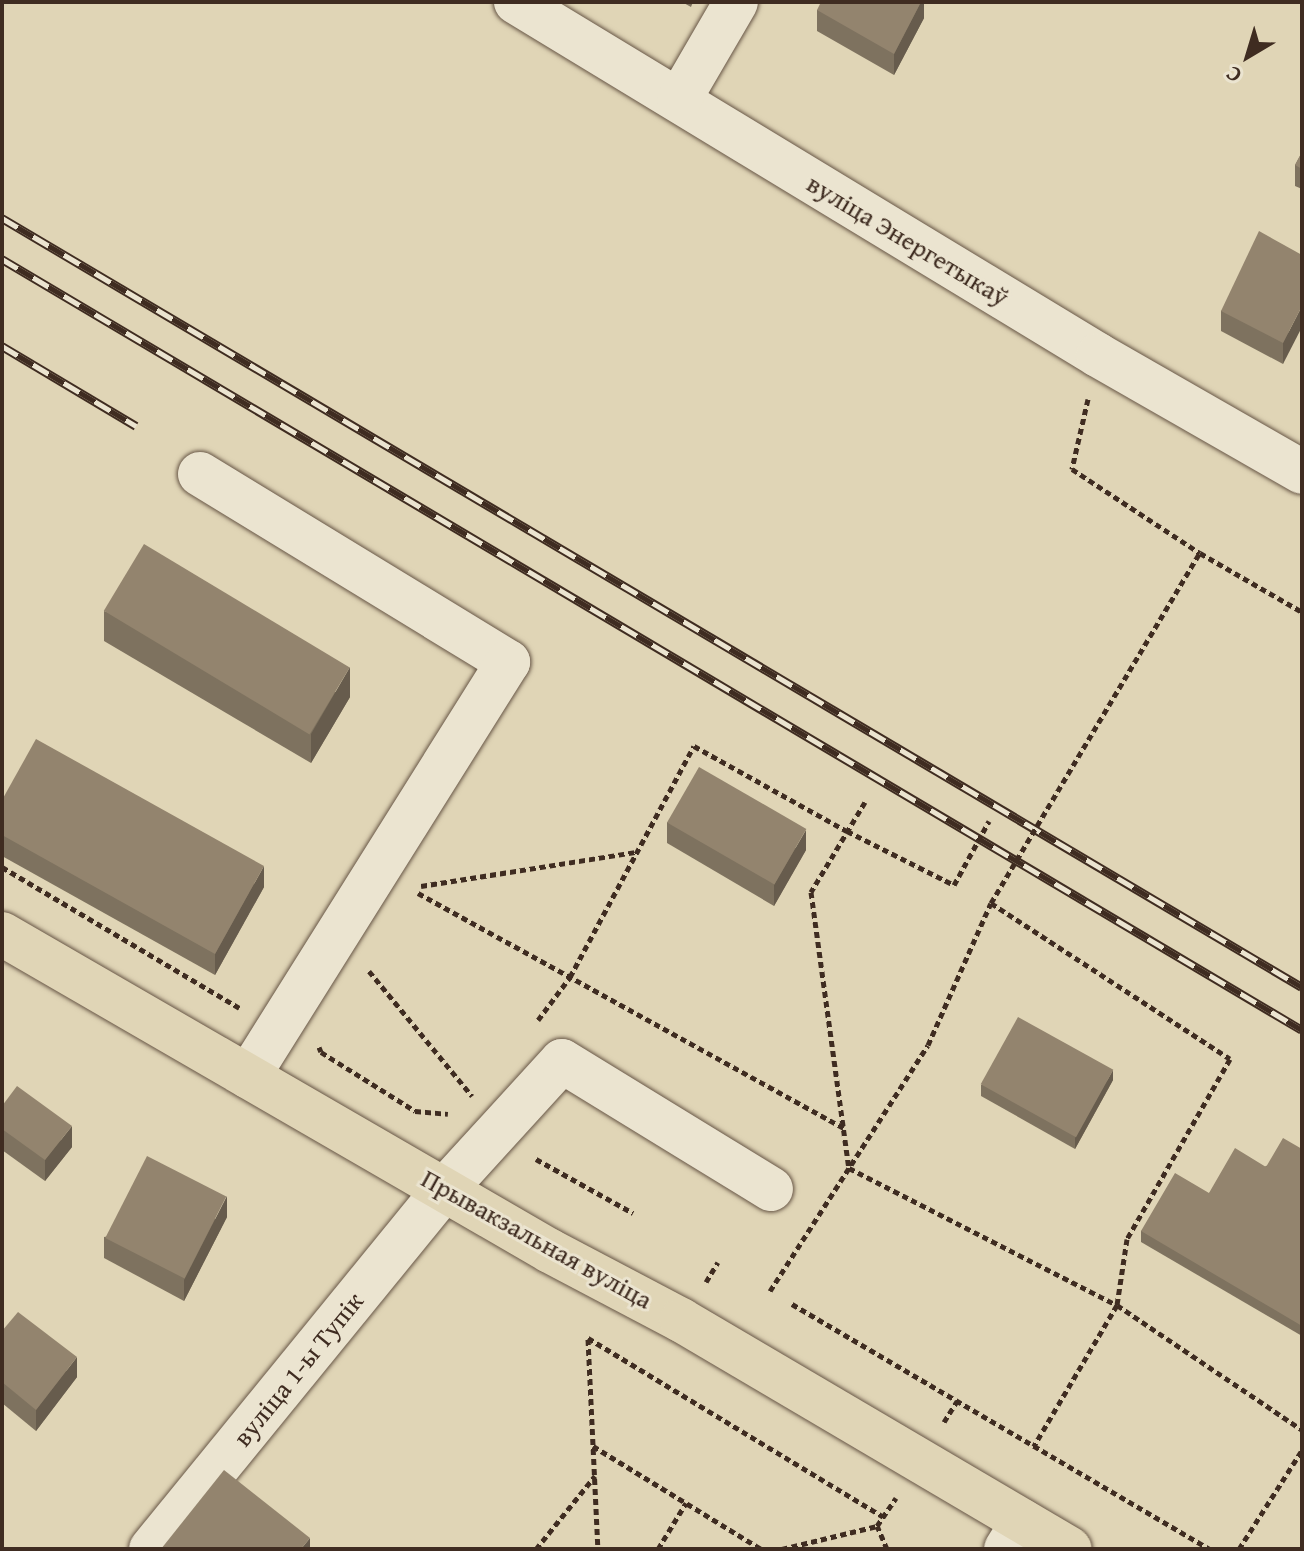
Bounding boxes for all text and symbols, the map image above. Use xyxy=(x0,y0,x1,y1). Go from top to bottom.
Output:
north arrow xyxy=(1208,16,1288,96)
text: С xyxy=(1218,58,1248,91)
street label: вуліца Энергетыкаў xyxy=(801,167,1015,313)
street label: Прывакзальная вуліца xyxy=(416,1163,658,1315)
street label: вуліца 1-ы Тупік xyxy=(226,1286,370,1452)

